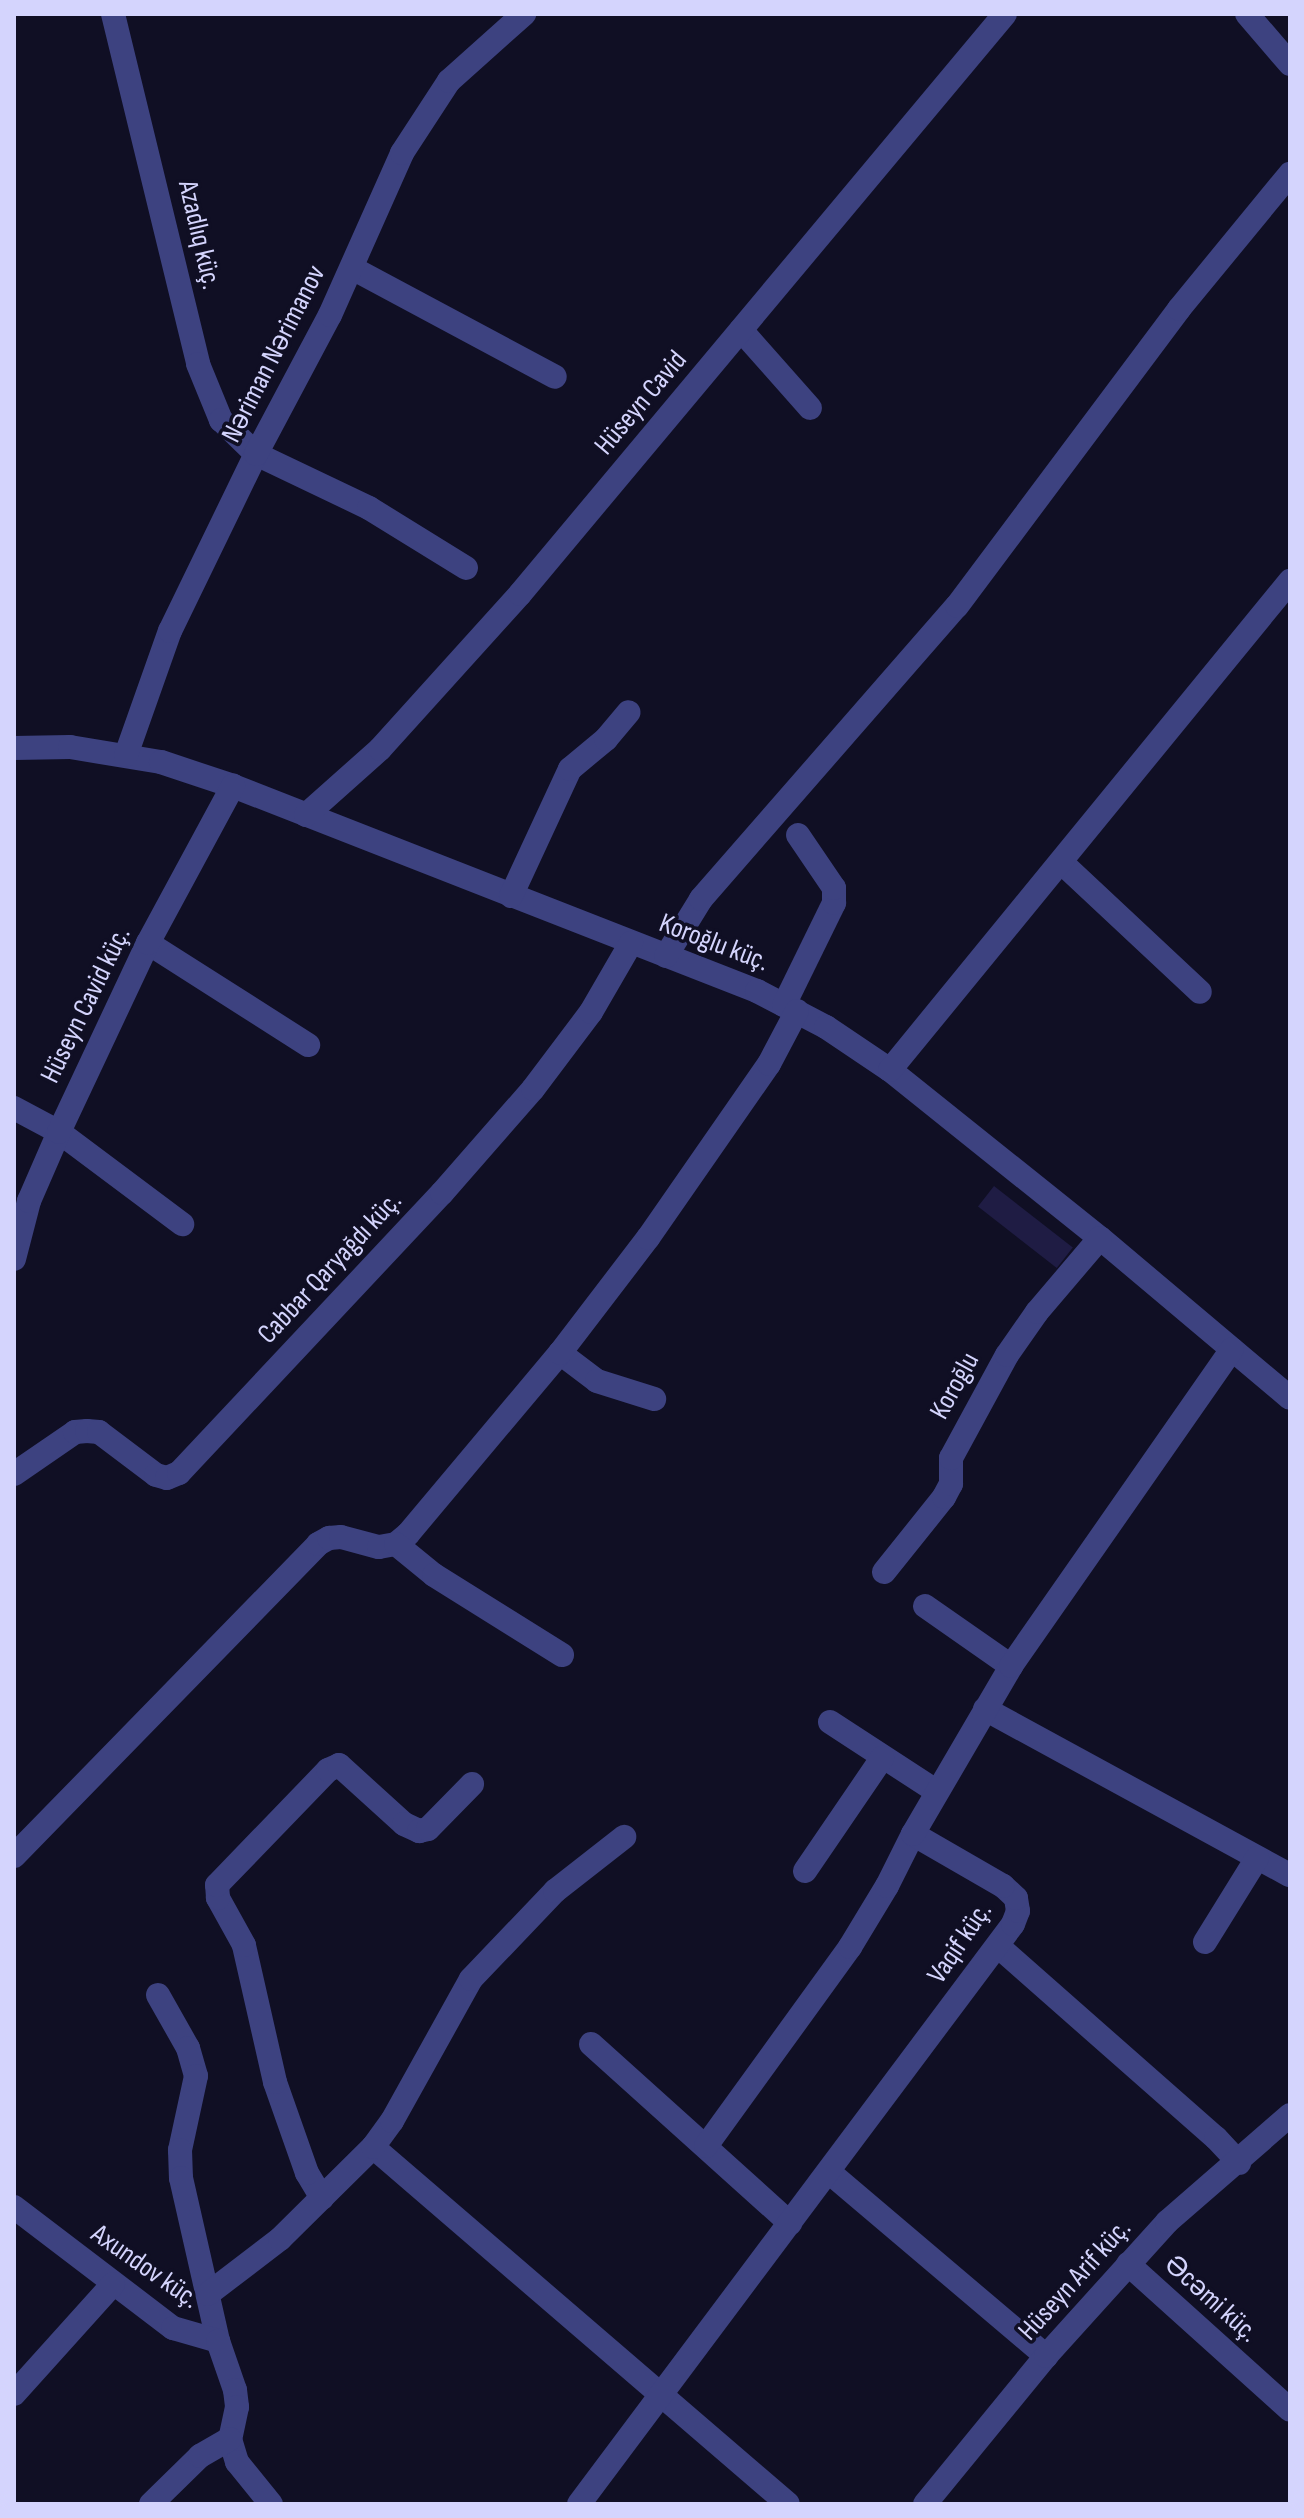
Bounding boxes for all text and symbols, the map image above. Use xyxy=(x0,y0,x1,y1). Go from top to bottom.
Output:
street label: Azadlıq küç. xyxy=(170,177,228,293)
street label: Nəriman Nərimanov xyxy=(215,260,333,448)
street label: Hüseyn Cavid xyxy=(588,344,694,462)
street label: Koroğlu küç. xyxy=(654,907,774,979)
street label: Hüseyn Cavid küç. xyxy=(34,921,138,1089)
street label: Cabbar Qaryağdı küç. xyxy=(251,1185,409,1351)
street label: Koroğlu xyxy=(923,1347,987,1425)
street label: Vaqif küç. xyxy=(921,1896,999,1990)
street label: Hüseyn Arif küç. xyxy=(1012,2212,1138,2348)
street label: Axundov küç. xyxy=(84,2218,206,2316)
street label: Əcəmi küç. xyxy=(1157,2248,1265,2350)

